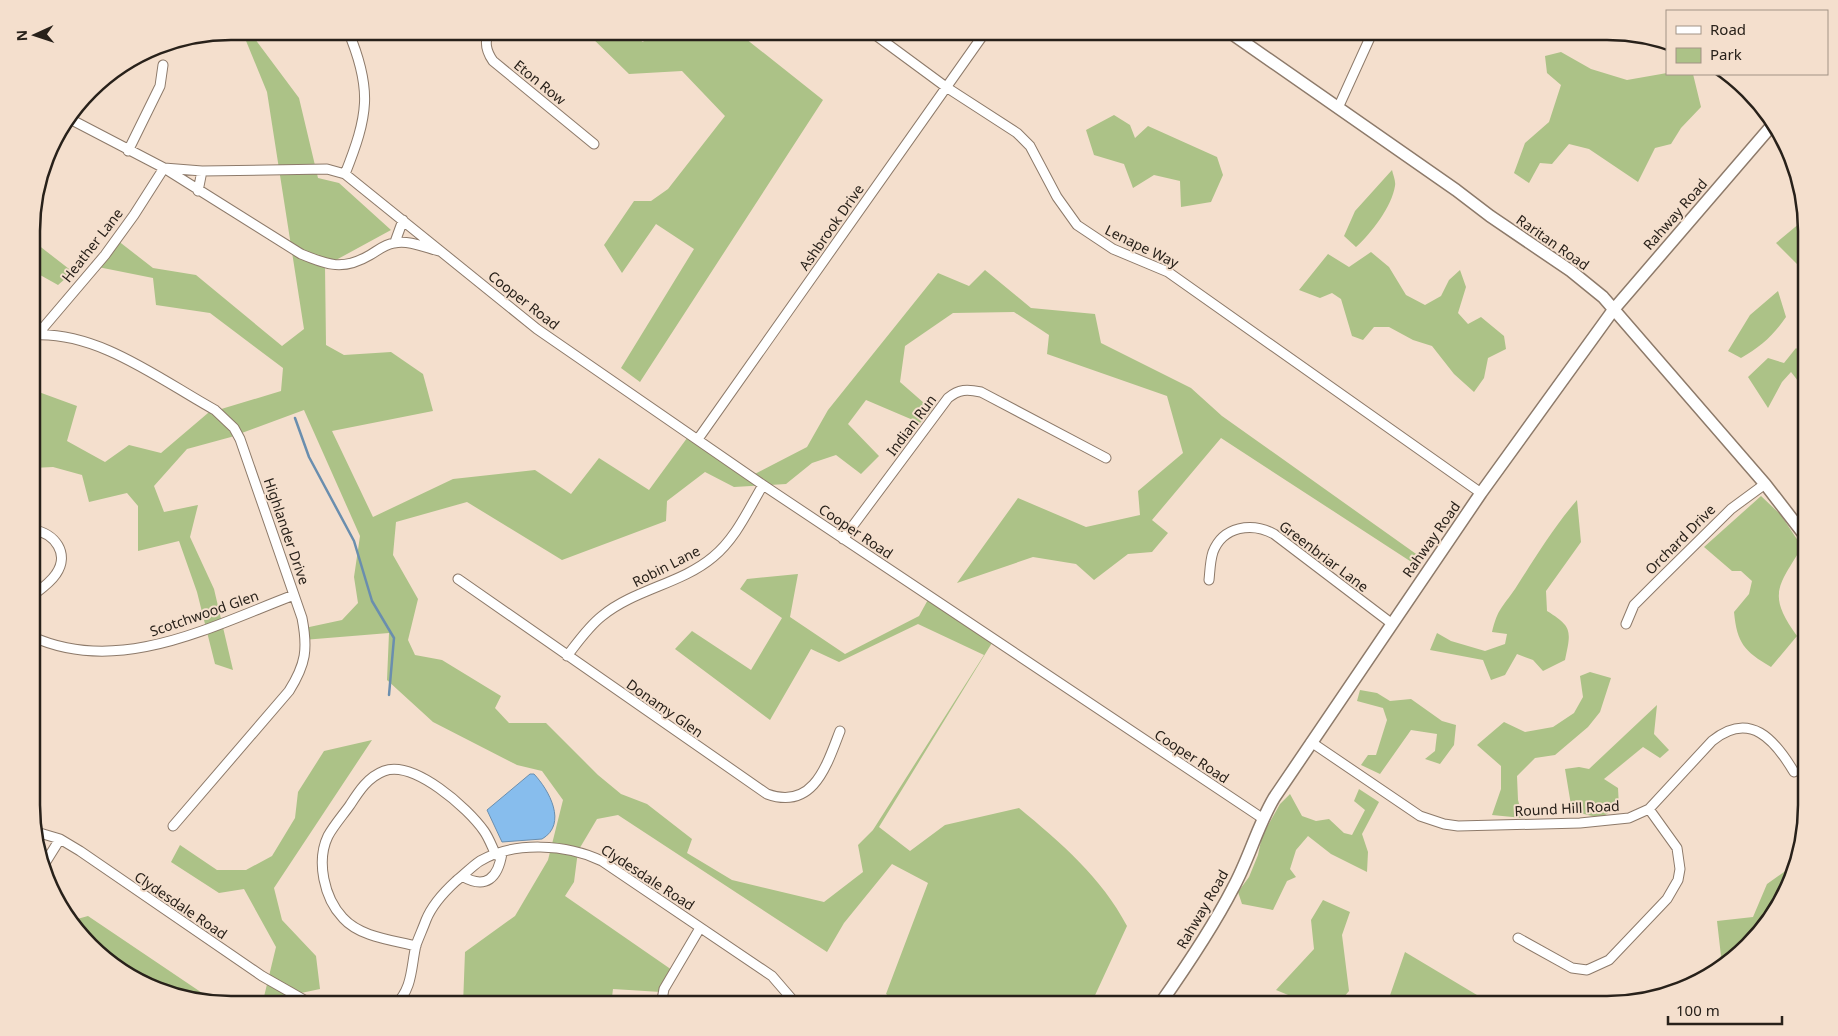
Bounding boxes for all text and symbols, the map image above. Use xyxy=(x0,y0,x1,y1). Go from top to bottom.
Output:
north arrow xyxy=(10,10,60,60)
legend xyxy=(1666,10,1828,75)
text: Road xyxy=(1710,19,1746,39)
text: N xyxy=(12,30,31,42)
text: Park xyxy=(1710,44,1742,64)
street label: Eton Row xyxy=(510,55,570,109)
street label: Rahway Road xyxy=(1639,174,1711,254)
street label: Ashbrook Drive xyxy=(794,180,868,274)
street label: Heather Lane xyxy=(57,204,127,286)
street label: Raritan Road xyxy=(1513,210,1593,274)
street label: Lenape Way xyxy=(1102,220,1183,272)
street label: Cooper Road xyxy=(485,266,563,334)
street label: Indian Run xyxy=(882,391,940,459)
street label: Highlander Drive xyxy=(260,475,314,587)
street label: Rahway Road xyxy=(1398,497,1464,581)
street label: Cooper Road xyxy=(815,499,897,563)
street label: Orchard Drive xyxy=(1641,500,1719,578)
street label: Greenbriar Lane xyxy=(1275,516,1373,596)
street label: Robin Lane xyxy=(629,541,703,591)
street label: Scotchwood Glen xyxy=(147,585,261,641)
street label: Donamy Glen xyxy=(623,675,707,741)
street label: Cooper Road xyxy=(1151,725,1233,787)
street label: Round Hill Road xyxy=(1514,796,1620,820)
street label: Clydesdale Road xyxy=(598,840,698,914)
street label: Rahway Road xyxy=(1172,866,1232,952)
street label: Clydesdale Road xyxy=(131,867,231,943)
scale bar xyxy=(1668,994,1782,1026)
text: 100 m xyxy=(1676,1000,1720,1020)

